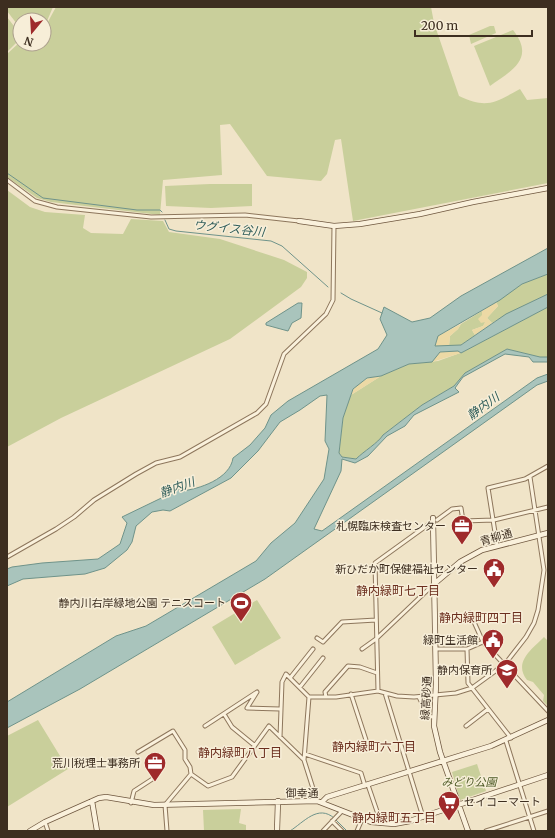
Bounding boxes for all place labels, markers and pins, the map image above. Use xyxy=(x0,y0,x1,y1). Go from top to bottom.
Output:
office icon: 札幌臨床検査センター xyxy=(449,513,475,546)
place label: 札幌臨床検査センター xyxy=(336,519,446,533)
public building icon: 新ひだか町保健福祉センター xyxy=(481,556,507,589)
place label: 新ひだか町保健福祉センター xyxy=(335,562,478,576)
sports icon: 静内川右岸緑地公園 テニスコート xyxy=(228,590,254,623)
place label: 静内川右岸緑地公園 テニスコート xyxy=(58,596,226,610)
public building icon: 緑町生活館 xyxy=(480,627,506,660)
place label: 緑町生活館 xyxy=(423,633,478,647)
school or university icon: 静内保育所 xyxy=(494,657,520,690)
place label: 静内保育所 xyxy=(437,663,493,677)
office icon: 荒川税理士事務所 xyxy=(142,750,168,783)
place label: 荒川税理士事務所 xyxy=(52,756,141,770)
supermarket icon: セイコーマート xyxy=(436,789,462,822)
place label: セイコーマート xyxy=(464,795,541,809)

